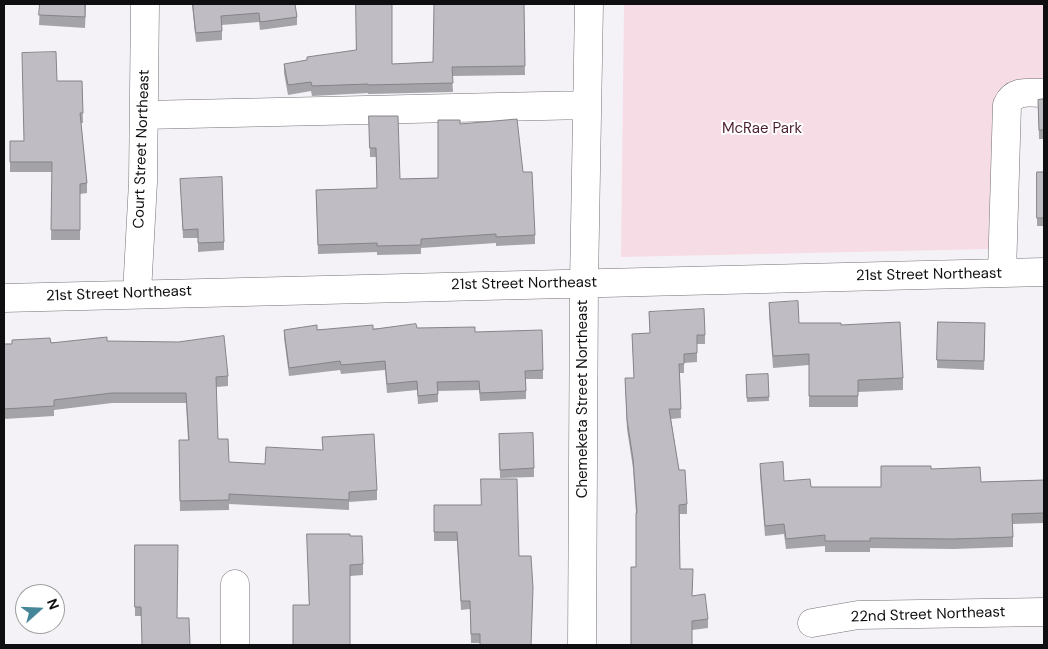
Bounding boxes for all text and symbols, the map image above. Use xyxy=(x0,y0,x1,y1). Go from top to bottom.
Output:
street label: Court Street Northeast xyxy=(130,69,154,229)
park label: McRae Park xyxy=(722,120,802,138)
street label: 21st Street Northeast xyxy=(856,265,1002,285)
street label: 21st Street Northeast xyxy=(451,274,597,294)
street label: 21st Street Northeast xyxy=(46,282,192,306)
street label: Chemeketa Street Northeast xyxy=(574,300,592,498)
north arrow xyxy=(15,584,65,634)
text: N xyxy=(43,596,63,612)
street label: 22nd Street Northeast xyxy=(850,603,1006,627)

